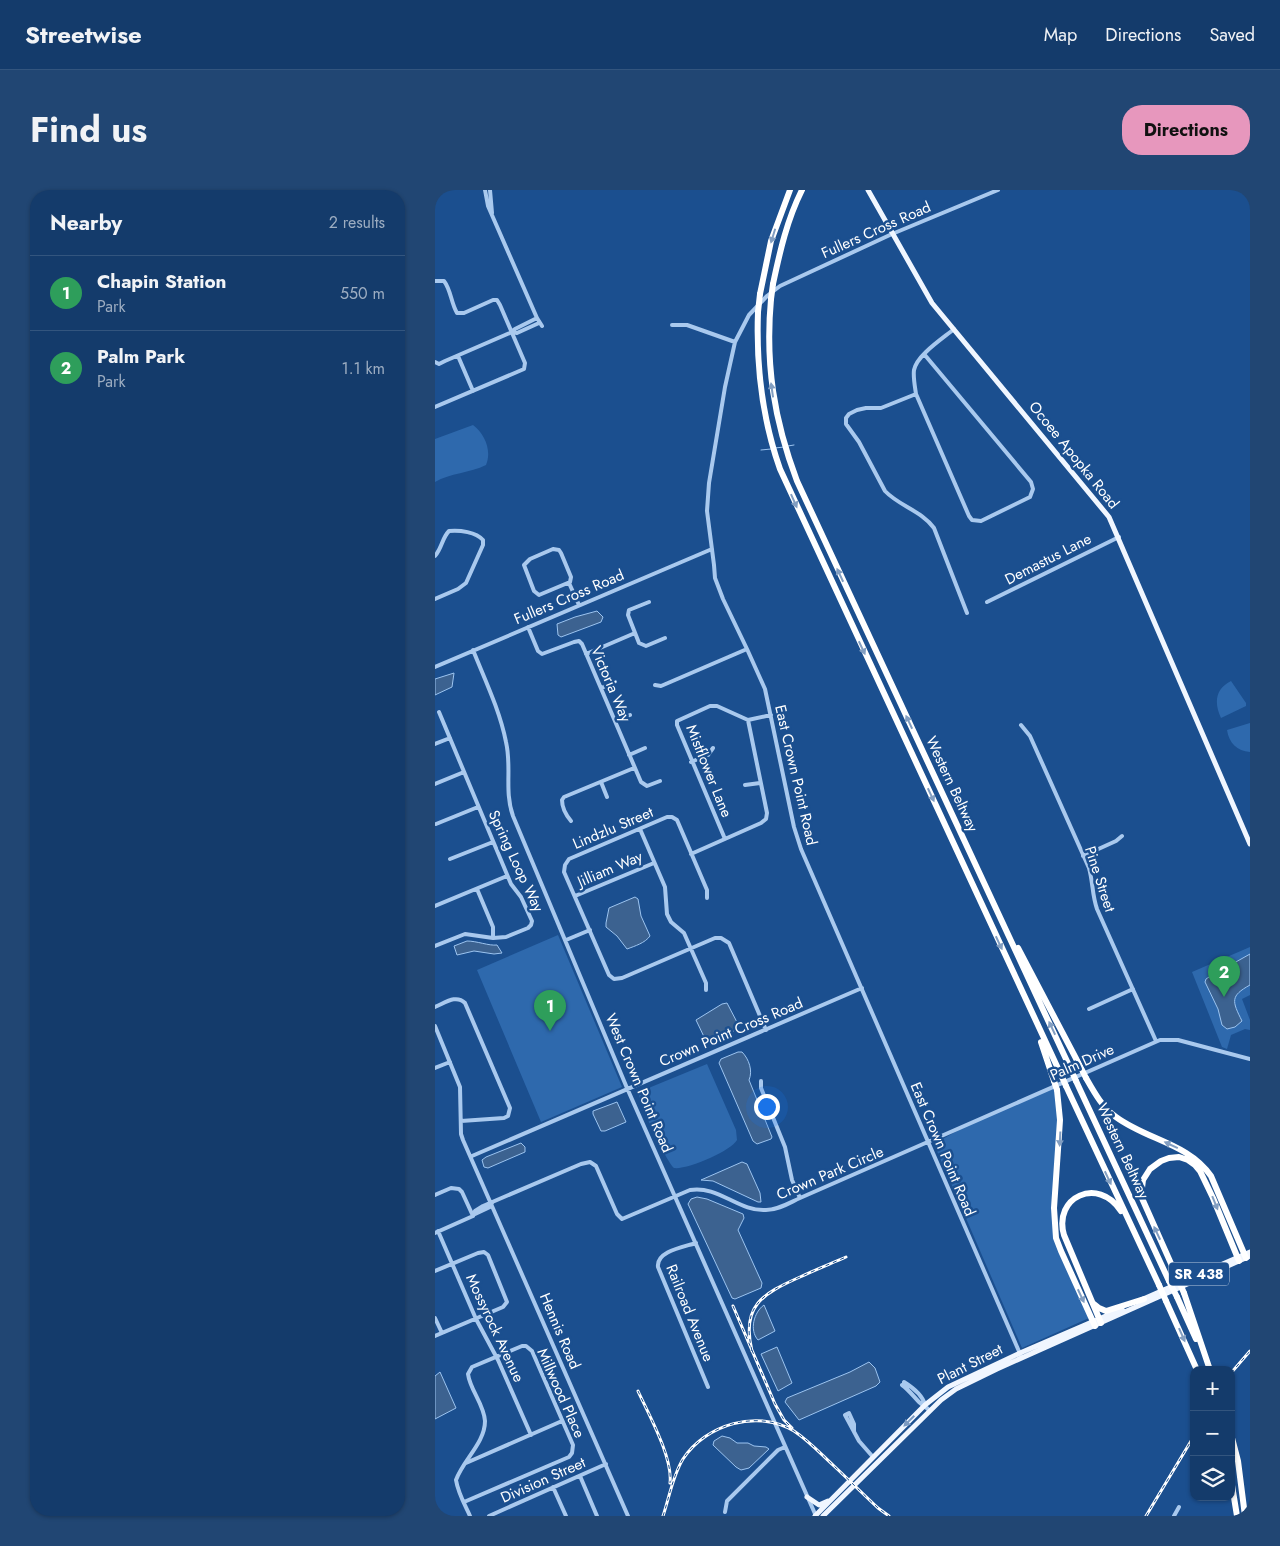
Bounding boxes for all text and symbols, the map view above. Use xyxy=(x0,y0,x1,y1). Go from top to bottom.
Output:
text: Streetwise xyxy=(25,17,142,52)
text: Map xyxy=(1044,22,1077,48)
text: Directions xyxy=(1105,22,1181,48)
text: Saved xyxy=(1209,22,1255,48)
text: Find us xyxy=(30,105,147,155)
button: Directions xyxy=(1122,105,1250,155)
street label: Fullers Cross Road xyxy=(818,196,934,264)
text: Nearby xyxy=(50,208,122,238)
text: 2 results xyxy=(329,211,385,234)
one-way arrow xyxy=(768,228,776,243)
text: Chapin Station xyxy=(97,268,227,295)
text: 1 xyxy=(62,282,70,305)
text: 550 m xyxy=(340,282,385,305)
text: Park xyxy=(97,295,126,318)
text: Palm Park xyxy=(97,343,185,370)
text: 2 xyxy=(61,357,71,380)
text: 1.1 km xyxy=(341,357,385,380)
text: Park xyxy=(97,370,126,393)
one-way arrow xyxy=(768,381,776,397)
street label: Ocoee Apopka Road xyxy=(1024,396,1124,514)
one-way arrow xyxy=(789,493,798,508)
street label: Demastus Lane xyxy=(1001,528,1095,590)
street label: Fullers Cross Road xyxy=(511,564,627,630)
one-way arrow xyxy=(836,568,844,582)
one-way arrow xyxy=(858,641,866,655)
street label: Victoria Way xyxy=(585,643,637,726)
street label: East Crown Point Road xyxy=(769,703,823,847)
one-way arrow xyxy=(905,715,913,729)
street label: Mistflower Lane xyxy=(680,721,738,821)
street label: Western Beltway xyxy=(920,733,984,836)
one-way arrow xyxy=(927,788,935,802)
street label: Lindzlu Street xyxy=(569,801,657,855)
street label: Spring Loop Way xyxy=(483,806,549,916)
street label: Pine Street xyxy=(1079,843,1121,915)
street label: Jilliam Way xyxy=(572,845,646,893)
one-way arrow xyxy=(995,935,1004,950)
pin: 2 xyxy=(1208,956,1240,997)
pin: 1 xyxy=(534,990,566,1031)
street label: Crown Point Cross Road xyxy=(656,992,806,1072)
street label: West Crown Point Road xyxy=(600,1010,678,1156)
one-way arrow xyxy=(1047,1021,1055,1035)
street label: Palm Drive xyxy=(1046,1038,1118,1086)
street label: East Crown Point Road xyxy=(905,1079,981,1219)
your location xyxy=(754,1094,780,1120)
street label: Western Beltway xyxy=(1091,1100,1155,1203)
one-way arrow xyxy=(1055,1131,1063,1147)
street label: Crown Park Circle xyxy=(773,1140,887,1205)
one-way arrow xyxy=(1164,1141,1178,1149)
one-way arrow xyxy=(1105,1171,1113,1185)
one-way arrow xyxy=(1211,1196,1219,1211)
one-way arrow xyxy=(1152,1226,1160,1240)
street label: Railroad Avenue xyxy=(660,1261,720,1365)
road number: SR 438 xyxy=(1169,1262,1229,1286)
street label: Mossyrock Avenue xyxy=(460,1270,530,1386)
street label: Hennis Road xyxy=(534,1289,586,1373)
one-way arrow xyxy=(1077,1289,1085,1303)
one-way arrow xyxy=(1178,1328,1186,1342)
street label: Plant Street xyxy=(934,1338,1007,1390)
street label: Millwood Place xyxy=(531,1345,591,1442)
map controls xyxy=(1190,1366,1235,1501)
button: + xyxy=(1190,1366,1235,1411)
button: − xyxy=(1190,1411,1235,1456)
one-way arrow xyxy=(903,1415,915,1427)
street label: Division Street xyxy=(497,1451,589,1509)
button: layers xyxy=(1190,1456,1235,1501)

